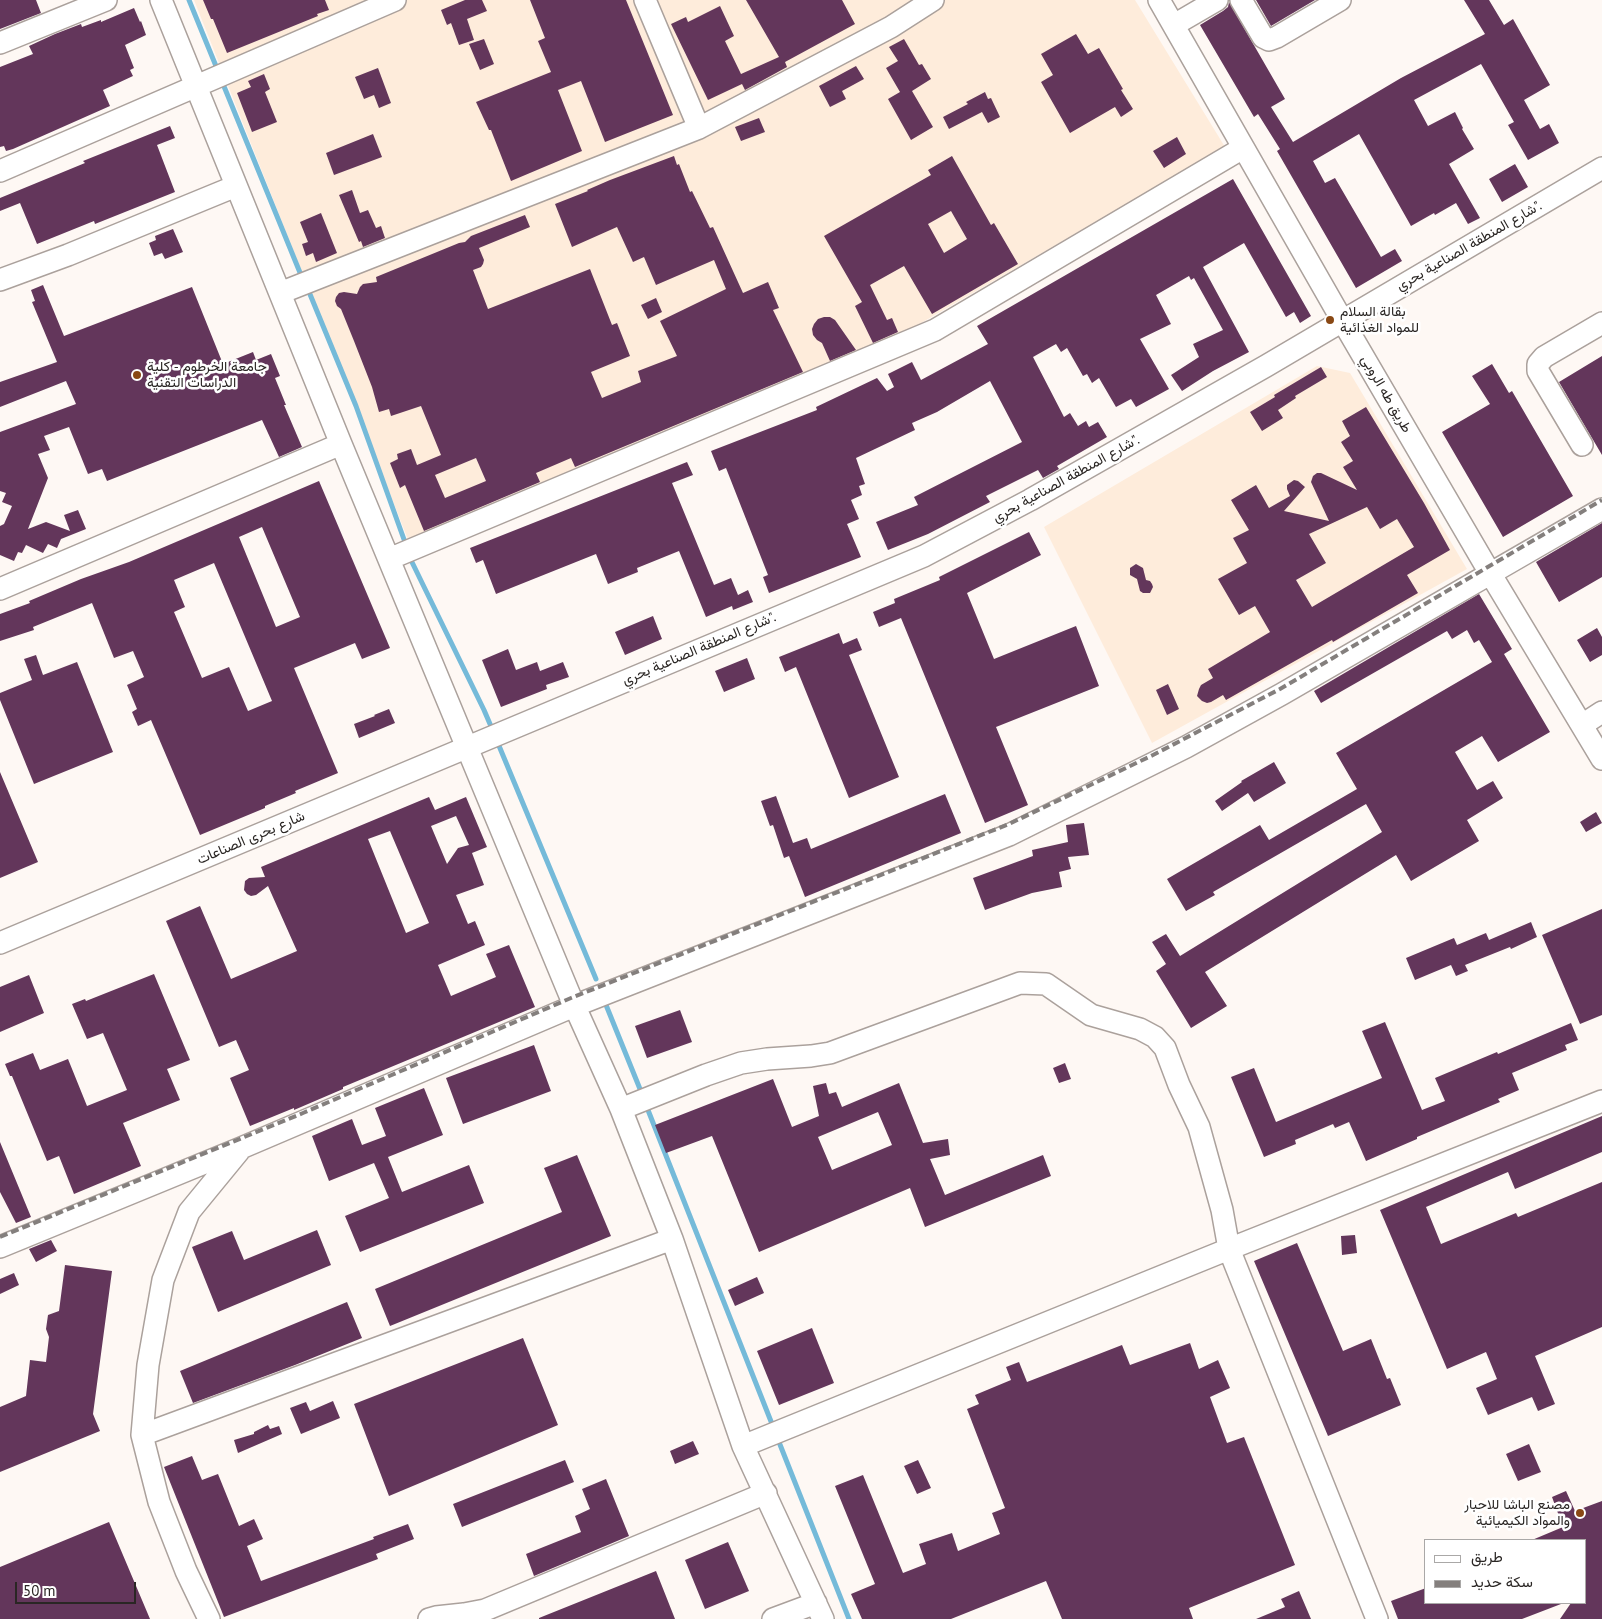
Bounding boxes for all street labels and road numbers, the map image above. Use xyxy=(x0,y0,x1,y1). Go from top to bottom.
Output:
street label: شارع المنطقة الصناعية بحري". xyxy=(1393,197,1545,295)
street label: طريق طه الروبي xyxy=(1357,352,1415,436)
street label: شارع المنطقة الصناعية بحري". xyxy=(990,432,1142,526)
street label: شارع المنطقة الصناعية بحري". xyxy=(620,609,778,689)
street label: شارع بحرى الصناعات xyxy=(195,808,307,868)

